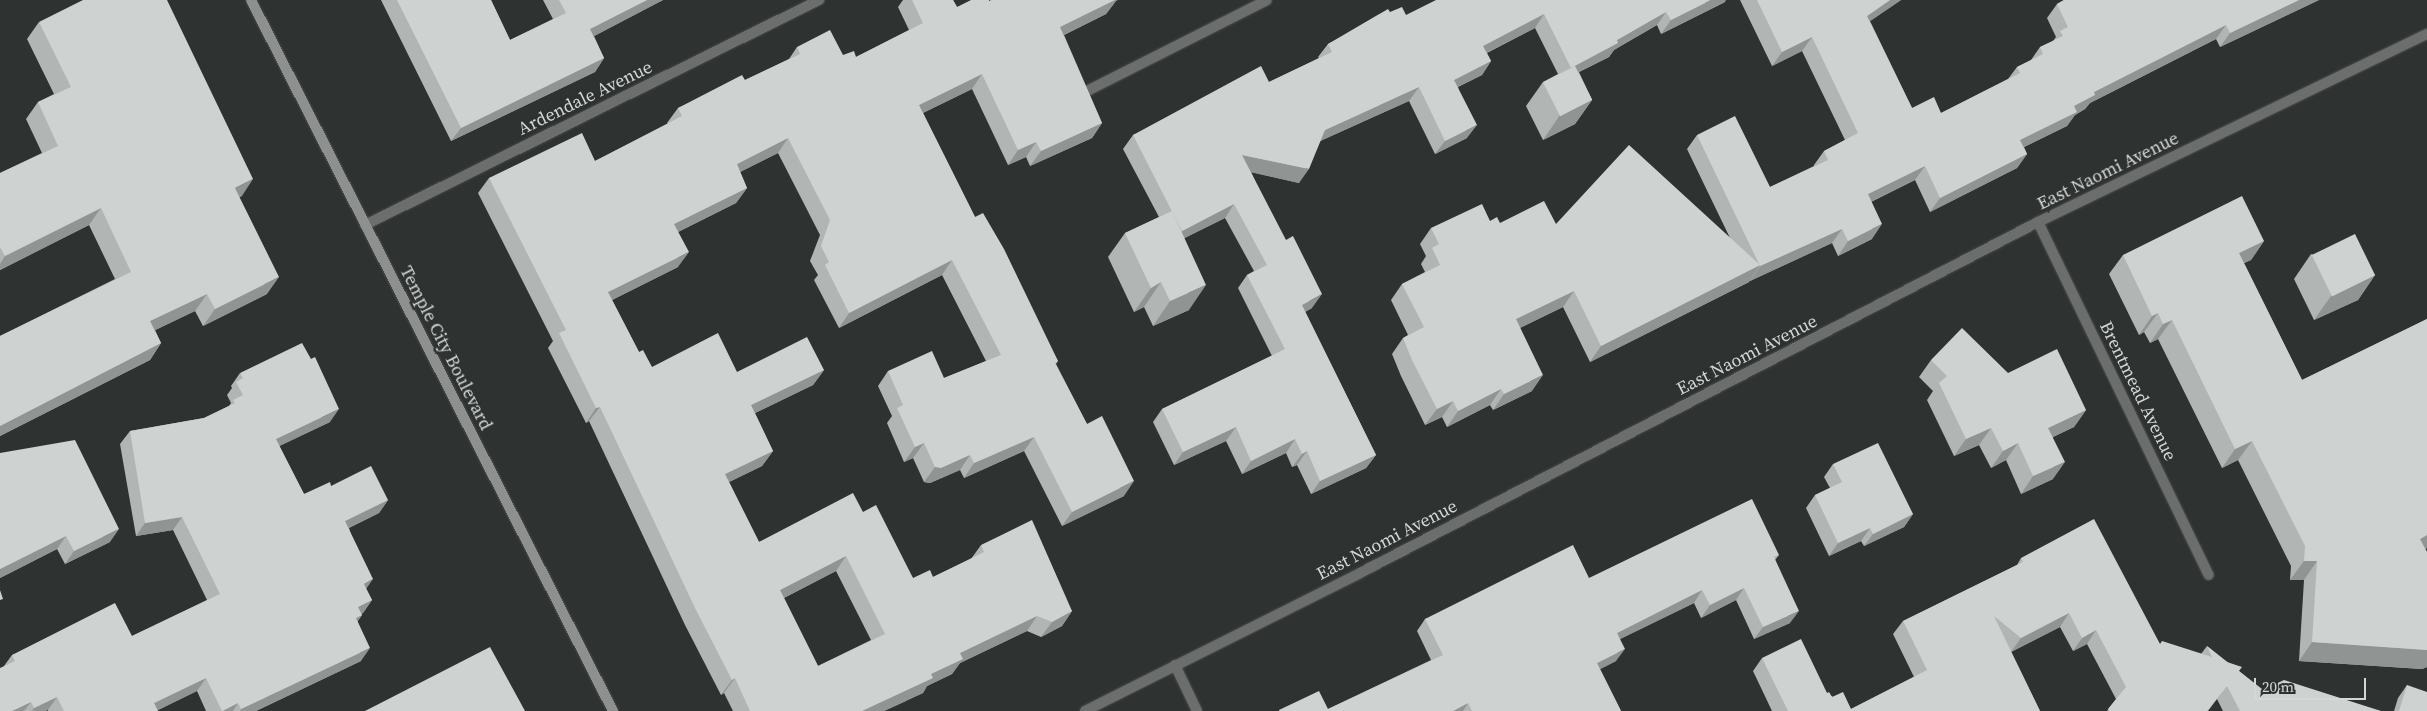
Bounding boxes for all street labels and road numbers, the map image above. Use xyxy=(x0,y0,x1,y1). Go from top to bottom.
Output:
street label: Ardendale Avenue xyxy=(514,56,656,140)
street label: East Naomi Avenue xyxy=(2034,127,2182,215)
street label: Temple City Boulevard xyxy=(395,262,497,434)
street label: East Naomi Avenue xyxy=(1673,310,1821,400)
street label: Brentmead Avenue xyxy=(2095,318,2181,464)
street label: East Naomi Avenue xyxy=(1313,495,1461,585)

